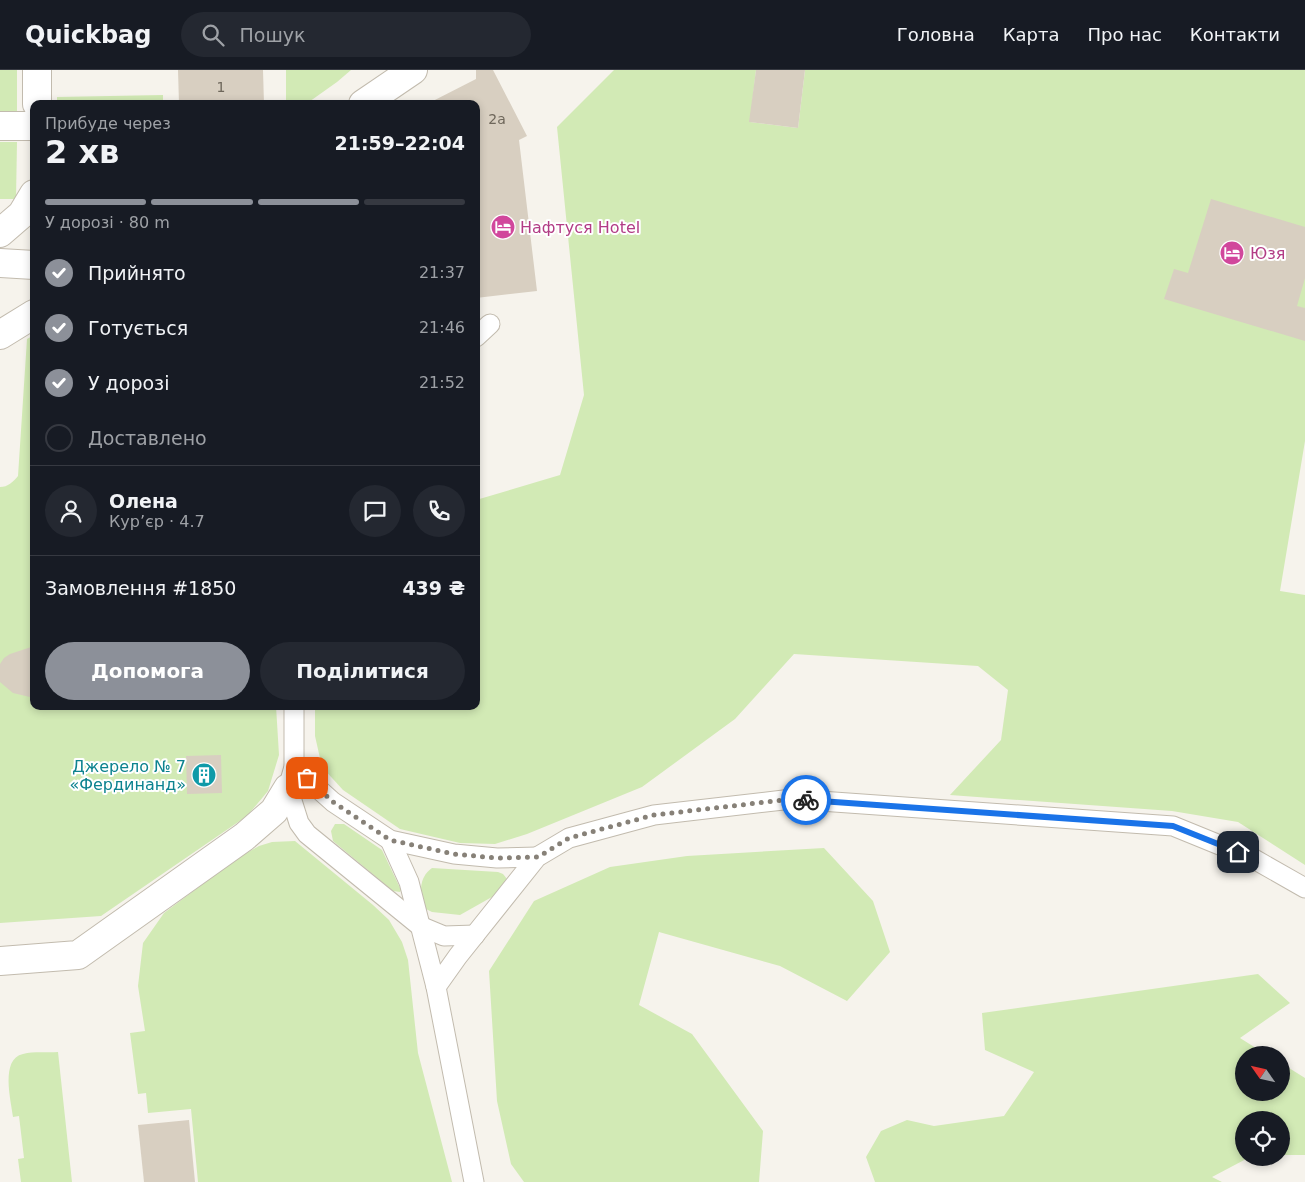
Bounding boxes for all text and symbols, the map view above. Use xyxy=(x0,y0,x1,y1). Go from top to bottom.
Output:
search box xyxy=(181,12,531,57)
text: Quickbag xyxy=(25,21,151,49)
icon: search xyxy=(199,21,227,49)
text: Пошук xyxy=(239,24,306,46)
text: Головна xyxy=(897,24,975,45)
text: Карта xyxy=(1003,24,1059,45)
text: Про нас xyxy=(1087,24,1162,45)
text: Контакти xyxy=(1190,24,1280,45)
house number: 1 xyxy=(217,79,225,95)
house number: 2а xyxy=(488,111,506,127)
text: Прибуде через xyxy=(45,114,171,133)
text: 21:59–22:04 xyxy=(335,132,465,154)
text: 2 хв xyxy=(45,133,119,171)
text: У дорозі · 80 m xyxy=(45,213,170,232)
hotel icon: Нафтуся Hotel xyxy=(490,214,516,240)
place label: Нафтуся Hotel xyxy=(520,218,640,237)
hotel icon: Юзя xyxy=(1219,240,1245,266)
place label: Юзя xyxy=(1250,244,1285,263)
icon: check xyxy=(45,259,73,287)
text: Прийнято xyxy=(88,262,186,284)
text: 21:37 xyxy=(419,263,465,282)
icon: check xyxy=(45,314,73,342)
text: Готується xyxy=(88,317,188,339)
text: 21:46 xyxy=(419,318,465,337)
icon: check xyxy=(45,369,73,397)
text: У дорозі xyxy=(88,372,169,394)
text: 21:52 xyxy=(419,373,465,392)
text: Доставлено xyxy=(88,427,207,449)
button: person xyxy=(45,485,97,537)
button: chat xyxy=(349,485,401,537)
button: phone xyxy=(413,485,465,537)
text: Олена xyxy=(109,490,178,512)
text: Кур’єр · 4.7 xyxy=(109,512,205,531)
text: Замовлення #1850 xyxy=(45,577,236,599)
text: 439 ₴ xyxy=(402,577,465,599)
button: Допомога xyxy=(45,642,250,700)
button: Поділитися xyxy=(260,642,465,700)
place label: Джерело № 7 «Фердинанд» xyxy=(69,757,186,794)
pin xyxy=(286,757,328,799)
building icon: Джерело № 7 «Фердинанд» xyxy=(191,762,217,788)
icon: bag xyxy=(293,764,321,792)
courier xyxy=(781,775,831,825)
icon: bike xyxy=(792,786,820,814)
pin xyxy=(1217,831,1259,873)
icon: home xyxy=(1224,838,1252,866)
north arrow xyxy=(1235,1046,1290,1101)
map controls xyxy=(1235,1046,1290,1166)
button: locate xyxy=(1235,1111,1290,1166)

